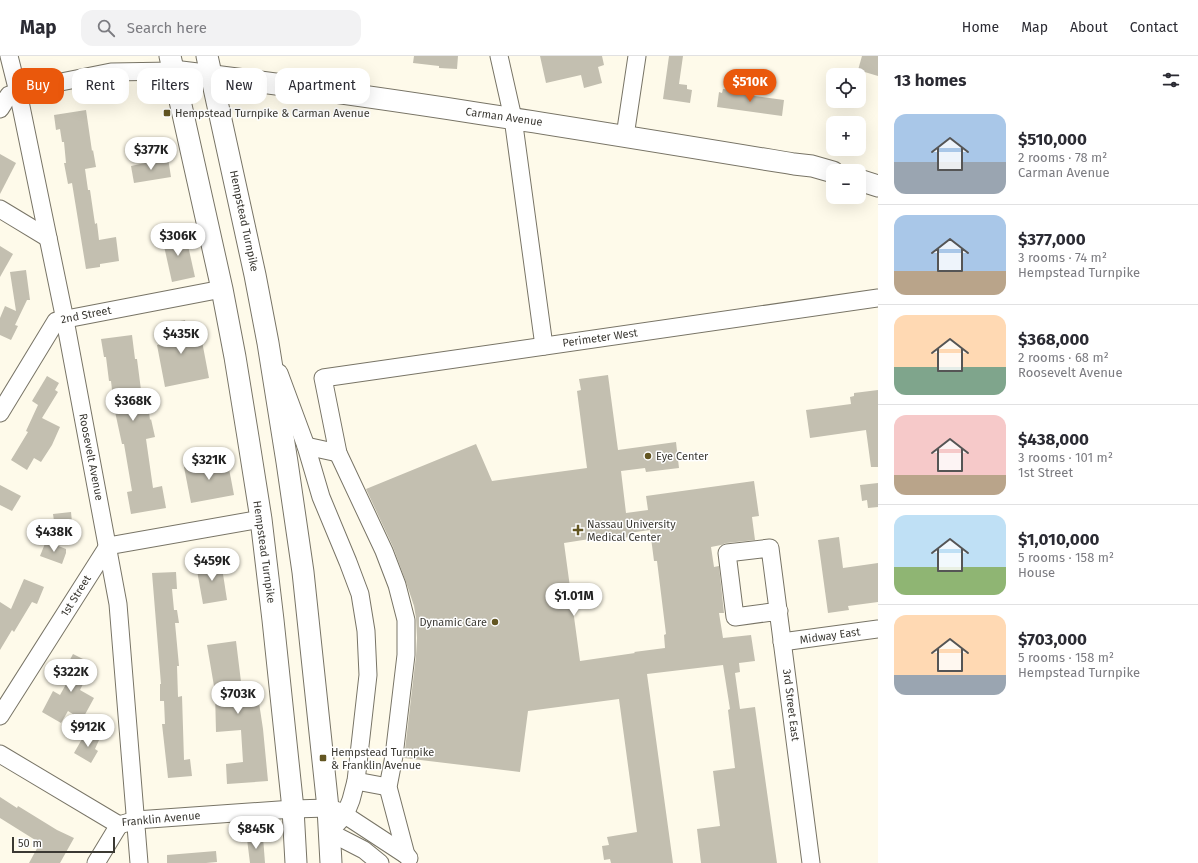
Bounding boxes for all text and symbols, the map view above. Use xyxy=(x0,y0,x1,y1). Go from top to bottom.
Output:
search box xyxy=(81,10,361,46)
text: Map xyxy=(20,16,57,39)
icon: search xyxy=(95,17,117,39)
text: Search here xyxy=(127,19,207,37)
text: Home xyxy=(962,19,999,36)
text: Map xyxy=(1021,19,1048,36)
text: About xyxy=(1070,19,1108,36)
text: Contact xyxy=(1130,19,1178,36)
chip: Buy xyxy=(12,68,64,104)
chip: Rent xyxy=(72,68,129,104)
chip: Filters xyxy=(137,68,203,104)
chip: New xyxy=(211,68,267,104)
chip: Apartment xyxy=(275,68,370,104)
map controls xyxy=(826,68,866,204)
button: locate xyxy=(826,68,866,108)
pin: $510K xyxy=(722,69,778,103)
icon: filters xyxy=(1160,69,1182,91)
text: 13 homes xyxy=(894,70,966,91)
text: $510K xyxy=(732,74,768,89)
street label: Carman Avenue xyxy=(465,105,543,129)
place label: Hempstead Turnpike & Carman Avenue xyxy=(175,107,370,120)
marker: Hempstead Turnpike & Carman Avenue xyxy=(162,108,172,118)
button: + xyxy=(826,116,866,156)
text: $510,000 xyxy=(1018,129,1087,150)
icon: home xyxy=(926,130,974,178)
pin: $377K xyxy=(123,137,179,171)
text: $377K xyxy=(134,142,168,157)
text: 2 rooms · 78 m² xyxy=(1018,150,1107,165)
button: − xyxy=(826,164,866,204)
text: Carman Avenue xyxy=(1018,165,1110,180)
street label: Hempstead Turnpike xyxy=(227,169,261,273)
pin: $306K xyxy=(150,223,206,257)
text: $306K xyxy=(159,228,197,243)
text: $377,000 xyxy=(1018,229,1086,250)
icon: home xyxy=(926,231,974,279)
text: 3 rooms · 74 m² xyxy=(1018,250,1107,265)
text: Hempstead Turnpike xyxy=(1018,265,1140,280)
street label: 2nd Street xyxy=(60,304,112,326)
pin: $435K xyxy=(153,321,209,355)
text: $435K xyxy=(163,326,199,341)
street label: Perimeter West xyxy=(562,326,638,350)
text: $368,000 xyxy=(1018,329,1089,350)
icon: home xyxy=(926,331,974,379)
text: 2 rooms · 68 m² xyxy=(1018,350,1109,365)
text: Roosevelt Avenue xyxy=(1018,365,1122,380)
pin: $368K xyxy=(105,388,161,422)
text: $368K xyxy=(114,393,152,408)
street label: Roosevelt Avenue xyxy=(76,412,106,502)
text: $438,000 xyxy=(1018,429,1089,450)
icon: home xyxy=(926,431,974,479)
pin: $321K xyxy=(181,447,237,481)
place label: Eye Center xyxy=(656,450,709,463)
text: 3 rooms · 101 m² xyxy=(1018,450,1113,465)
marker: Eye Center xyxy=(643,451,653,461)
text: $321K xyxy=(192,452,226,467)
text: 1st Street xyxy=(1018,465,1073,480)
street label: Hempstead Turnpike xyxy=(250,500,278,604)
place label: Nassau University Medical Center xyxy=(587,518,676,544)
pin: $438K xyxy=(26,519,82,553)
text: $438K xyxy=(36,524,72,539)
marker: Nassau University Medical Center xyxy=(572,524,584,536)
text: $1,010,000 xyxy=(1018,529,1100,550)
icon: home xyxy=(926,531,974,579)
pin: $459K xyxy=(184,548,240,582)
text: 5 rooms · 158 m² xyxy=(1018,550,1114,565)
text: $459K xyxy=(194,553,230,568)
text: House xyxy=(1018,565,1055,580)
street label: 1st Street xyxy=(58,573,94,619)
pin: $1.01M xyxy=(541,583,607,617)
text: $1.01M xyxy=(554,588,594,603)
place label: Dynamic Care xyxy=(419,616,487,629)
marker: Dynamic Care xyxy=(490,617,500,627)
street label: Midway East xyxy=(799,625,861,647)
text: $703,000 xyxy=(1018,629,1087,650)
icon: home xyxy=(926,631,974,679)
text: 5 rooms · 158 m² xyxy=(1018,650,1114,665)
pin: $322K xyxy=(43,659,99,693)
text: $322K xyxy=(53,664,89,679)
text: Hempstead Turnpike xyxy=(1018,665,1140,680)
street label: 3rd Street East xyxy=(780,668,802,742)
pin: $703K xyxy=(210,681,266,715)
text: $703K xyxy=(220,686,256,701)
pin: $912K xyxy=(60,714,116,748)
text: $912K xyxy=(71,719,105,734)
place label: Hempstead Turnpike & Franklin Avenue xyxy=(331,746,434,772)
marker: Hempstead Turnpike & Franklin Avenue xyxy=(318,753,328,763)
street label: Franklin Avenue xyxy=(121,809,201,829)
pin: $845K xyxy=(228,816,284,850)
text: $845K xyxy=(237,821,275,836)
scale bar xyxy=(12,835,115,854)
text: 50 m xyxy=(18,837,42,850)

